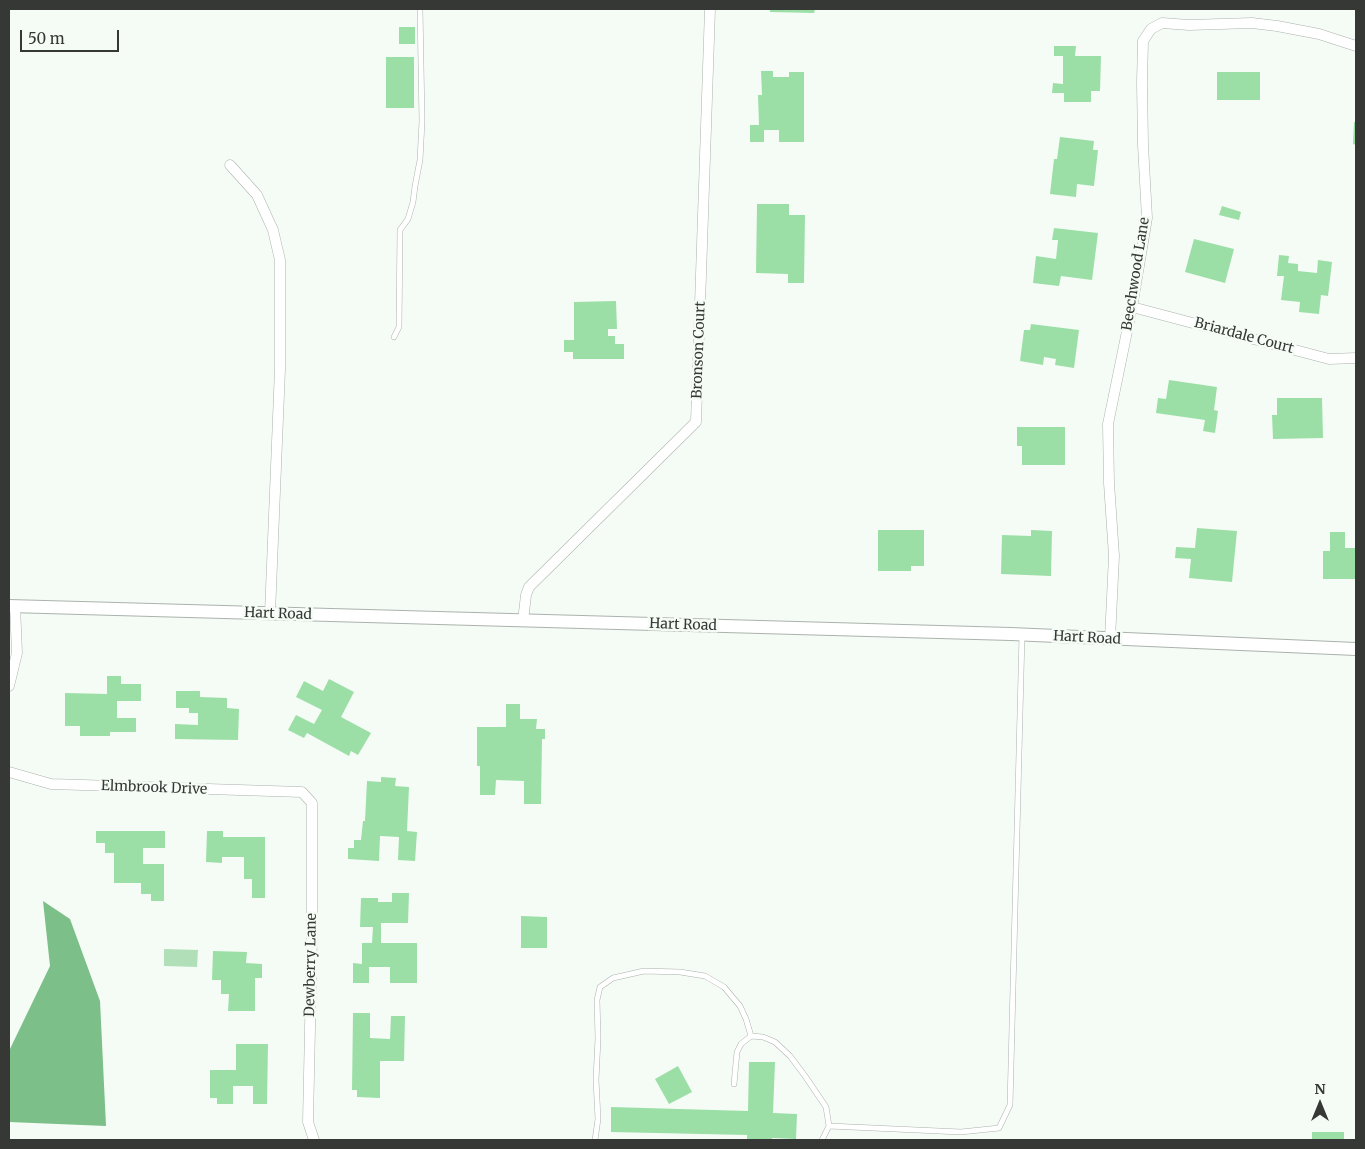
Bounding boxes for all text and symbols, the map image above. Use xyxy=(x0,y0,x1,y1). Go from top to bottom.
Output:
scale bar xyxy=(22,20,121,52)
text: 50 m xyxy=(28,29,65,48)
street label: Beechwood Lane xyxy=(1119,216,1153,332)
street label: Bronson Court xyxy=(689,301,709,399)
street label: Briardale Court xyxy=(1192,315,1296,357)
street label: Hart Road xyxy=(244,604,312,624)
street label: Hart Road xyxy=(649,615,717,635)
street label: Hart Road xyxy=(1053,628,1121,648)
street label: Elmbrook Drive xyxy=(101,778,207,798)
street label: Dewberry Lane xyxy=(302,913,320,1017)
north arrow xyxy=(1295,1079,1345,1129)
text: N xyxy=(1314,1080,1326,1098)

